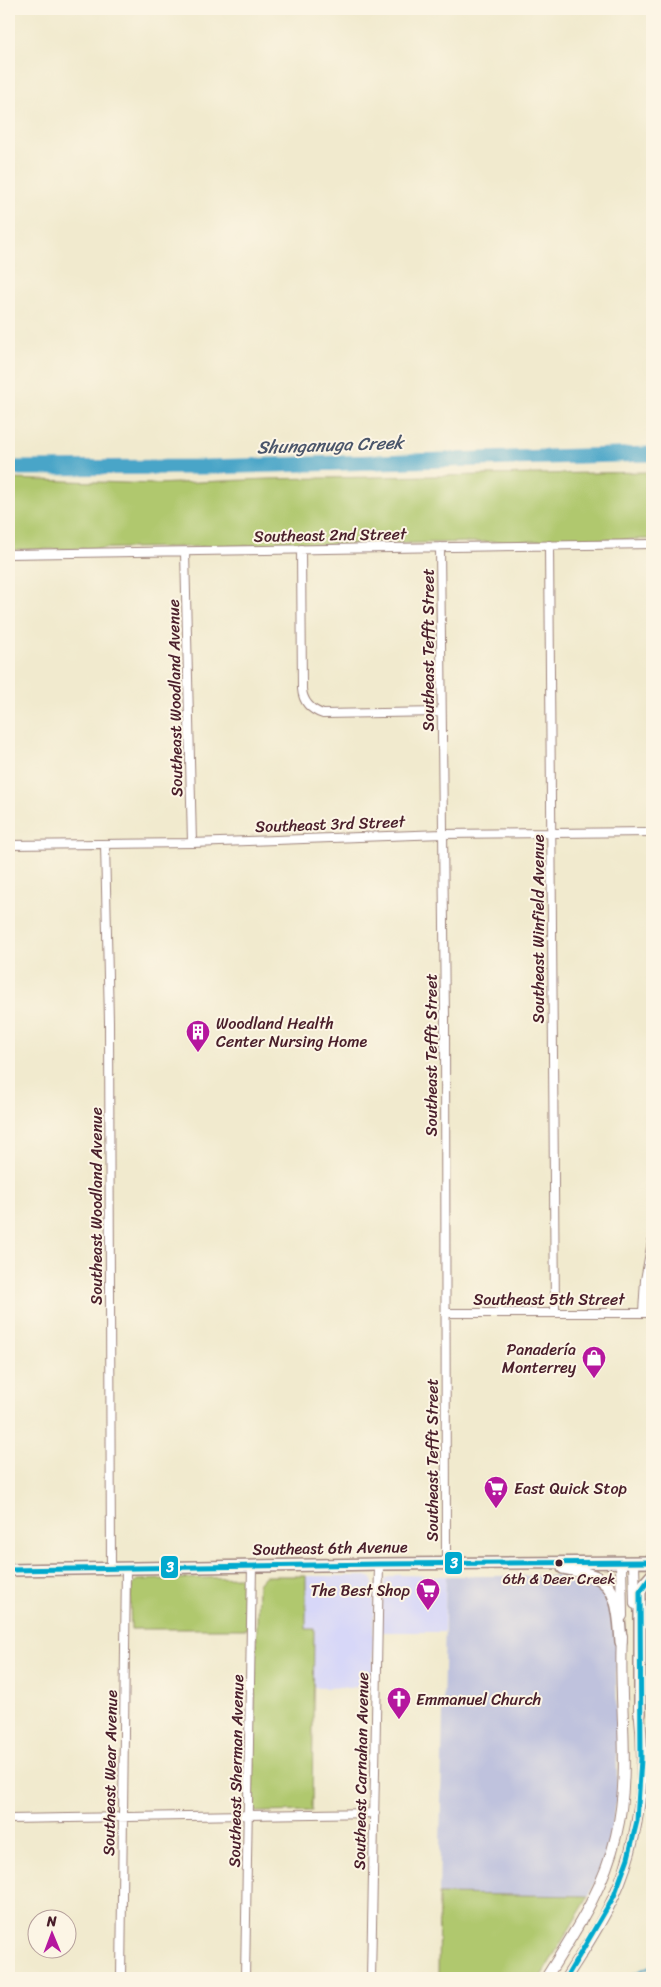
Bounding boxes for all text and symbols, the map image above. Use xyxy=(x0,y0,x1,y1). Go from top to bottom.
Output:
water label: Shunganuga Creek xyxy=(256,426,406,464)
street label: Southeast 2nd Street xyxy=(253,519,407,551)
street label: Southeast Tefft Street xyxy=(414,568,443,732)
street label: Southeast Woodland Avenue xyxy=(159,599,191,797)
street label: Southeast 3rd Street xyxy=(255,807,406,841)
street label: Southeast Winfield Avenue xyxy=(524,834,553,1023)
street label: Southeast Tefft Street xyxy=(417,973,446,1137)
place label: Woodland Health Center Nursing Home xyxy=(216,1009,367,1056)
building icon: Woodland Health Center Nursing Home xyxy=(185,1019,211,1053)
street label: Southeast Woodland Avenue xyxy=(82,1107,111,1305)
street label: Southeast 5th Street xyxy=(473,1285,625,1314)
place label: Panadería Monterrey xyxy=(502,1335,577,1382)
shop icon: Panadería Monterrey xyxy=(581,1345,607,1379)
street label: Southeast Tefft Street xyxy=(418,1378,447,1542)
place label: East Quick Stop xyxy=(514,1474,628,1503)
supermarket icon: East Quick Stop xyxy=(483,1475,509,1509)
street label: Southeast 6th Avenue xyxy=(252,1532,408,1564)
line badge: 3 xyxy=(444,1551,463,1575)
text: 3 xyxy=(449,1551,458,1576)
line badge: 3 xyxy=(160,1555,179,1579)
text: 3 xyxy=(165,1555,174,1580)
marker: 6th & Deer Creek xyxy=(554,1558,564,1568)
place label: 6th & Deer Creek xyxy=(502,1566,616,1592)
place label: The Best Shop xyxy=(311,1576,411,1605)
supermarket icon: The Best Shop xyxy=(415,1577,441,1611)
street label: Southeast Carnahan Avenue xyxy=(345,1672,377,1870)
street label: Southeast Sherman Avenue xyxy=(220,1674,252,1868)
place label: Emmanuel Church xyxy=(416,1685,541,1714)
church icon: Emmanuel Church xyxy=(386,1686,412,1720)
street label: Southeast Wear Avenue xyxy=(94,1689,126,1856)
text: N xyxy=(46,1909,57,1934)
north arrow xyxy=(28,1910,78,1960)

